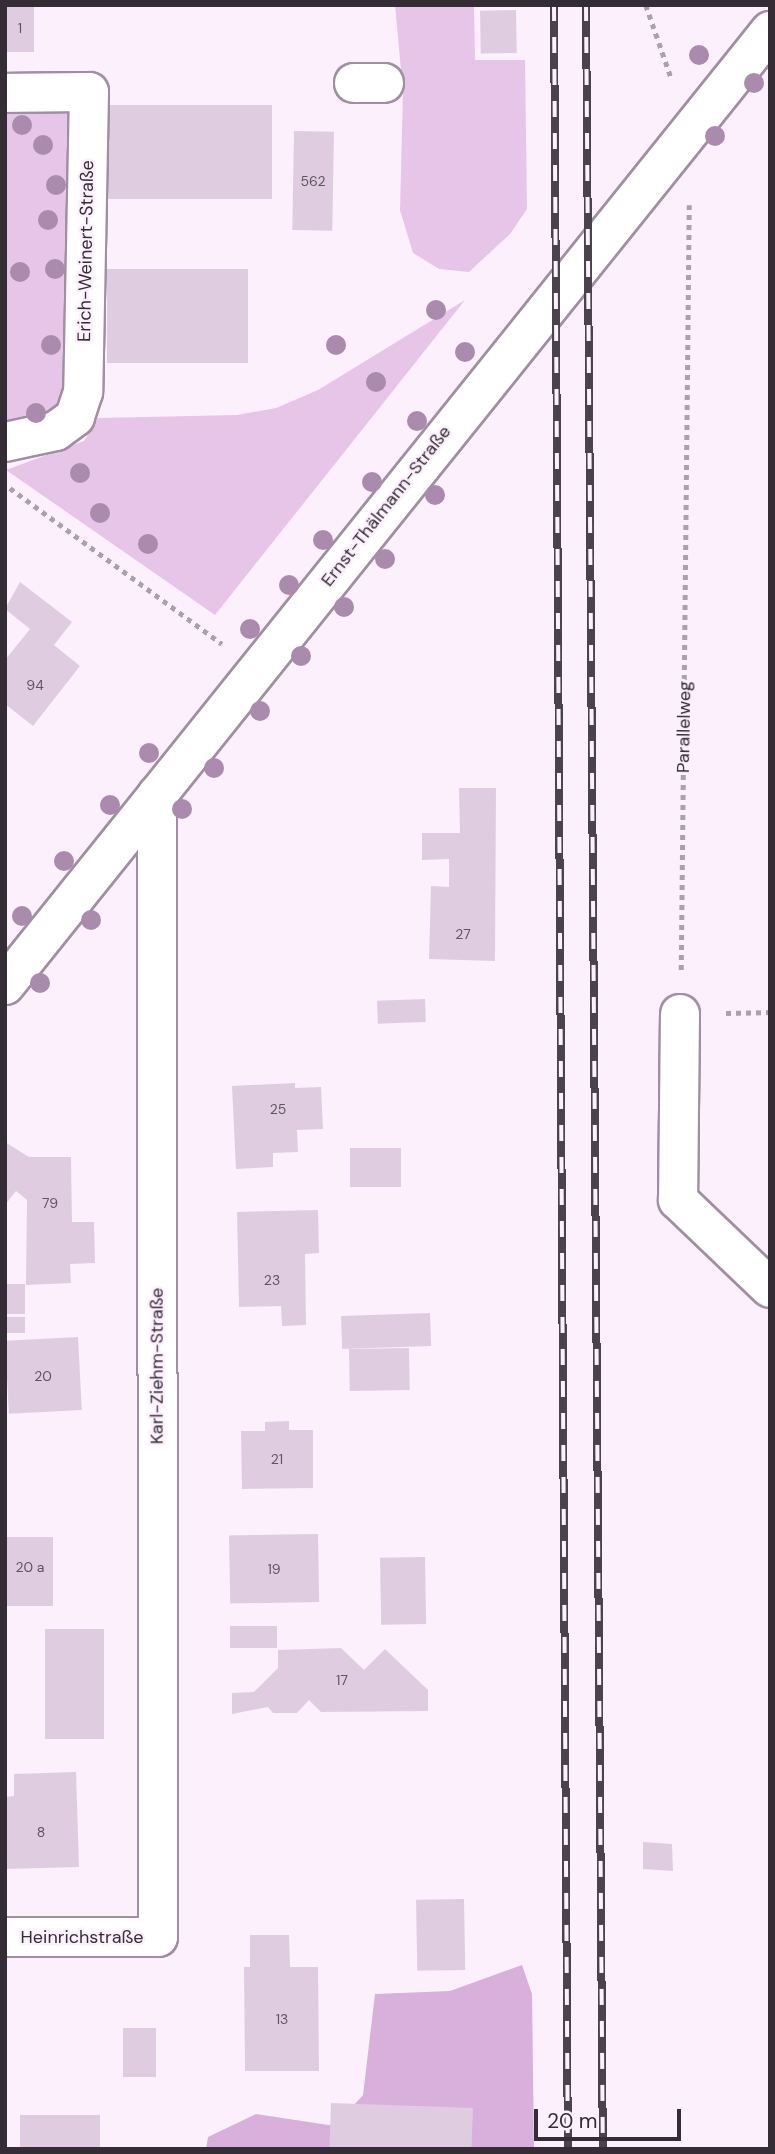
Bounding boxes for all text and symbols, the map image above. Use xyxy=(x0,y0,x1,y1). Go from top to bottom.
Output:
house number: 1 xyxy=(18,20,22,36)
street label: Erich-Weinert-Straße xyxy=(74,160,98,342)
house number: 562 xyxy=(300,173,326,189)
street label: Ernst-Thälmann-Straße xyxy=(317,421,455,591)
house number: 94 xyxy=(26,677,44,693)
street label: Parallelweg xyxy=(672,681,696,773)
house number: 27 xyxy=(455,926,471,942)
house number: 25 xyxy=(270,1101,286,1117)
house number: 79 xyxy=(42,1195,58,1211)
house number: 23 xyxy=(264,1272,280,1288)
street label: Karl-Ziehm-Straße xyxy=(146,1288,168,1444)
house number: 20 xyxy=(34,1368,52,1384)
house number: 21 xyxy=(271,1451,283,1467)
house number: 20 a xyxy=(16,1559,44,1575)
house number: 19 xyxy=(267,1561,281,1577)
house number: 17 xyxy=(336,1672,348,1688)
house number: 8 xyxy=(37,1824,45,1840)
street label: Heinrichstraße xyxy=(21,1926,143,1948)
house number: 13 xyxy=(276,2011,288,2027)
scale bar xyxy=(537,2094,684,2138)
text: 20 m xyxy=(547,2107,598,2135)

